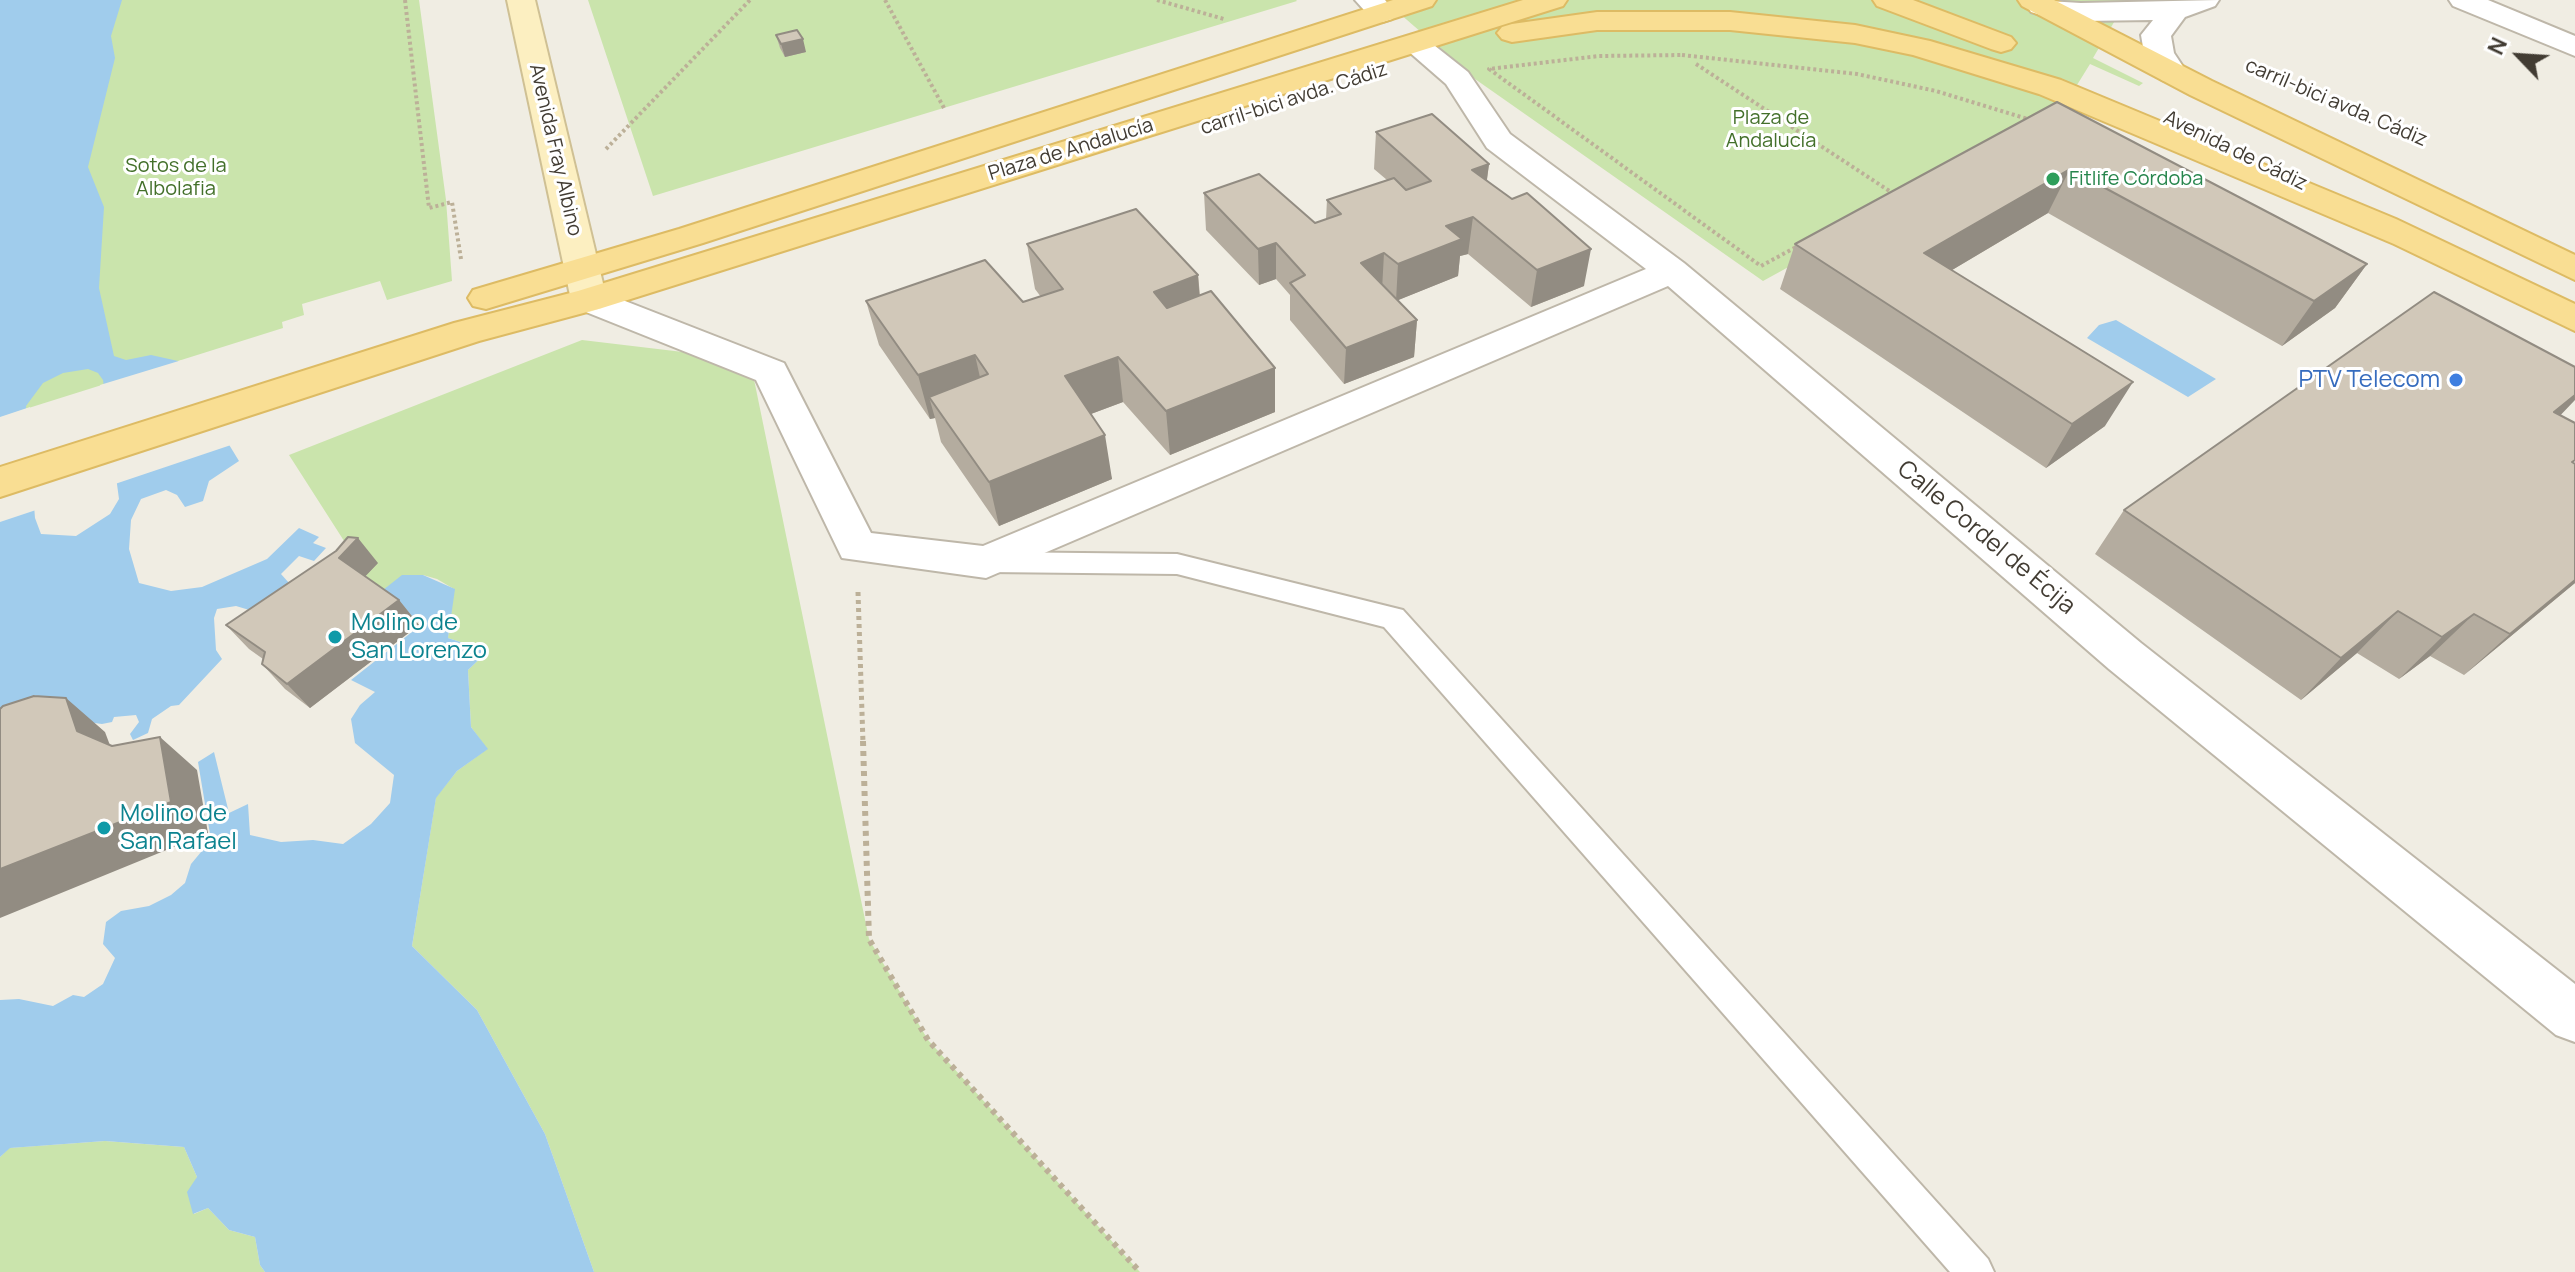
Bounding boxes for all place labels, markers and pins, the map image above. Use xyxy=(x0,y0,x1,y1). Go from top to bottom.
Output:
place label: Fitlife Córdoba xyxy=(2069,167,2203,191)
marker: Fitlife Córdoba xyxy=(2044,170,2062,188)
place label: PTV Telecom xyxy=(2298,366,2440,394)
marker: PTV Telecom xyxy=(2447,371,2465,389)
place label: Molino de San Lorenzo xyxy=(351,609,487,665)
marker: Molino de San Lorenzo xyxy=(326,628,344,646)
place label: Molino de San Rafael xyxy=(120,800,237,856)
marker: Molino de San Rafael xyxy=(95,819,113,837)

